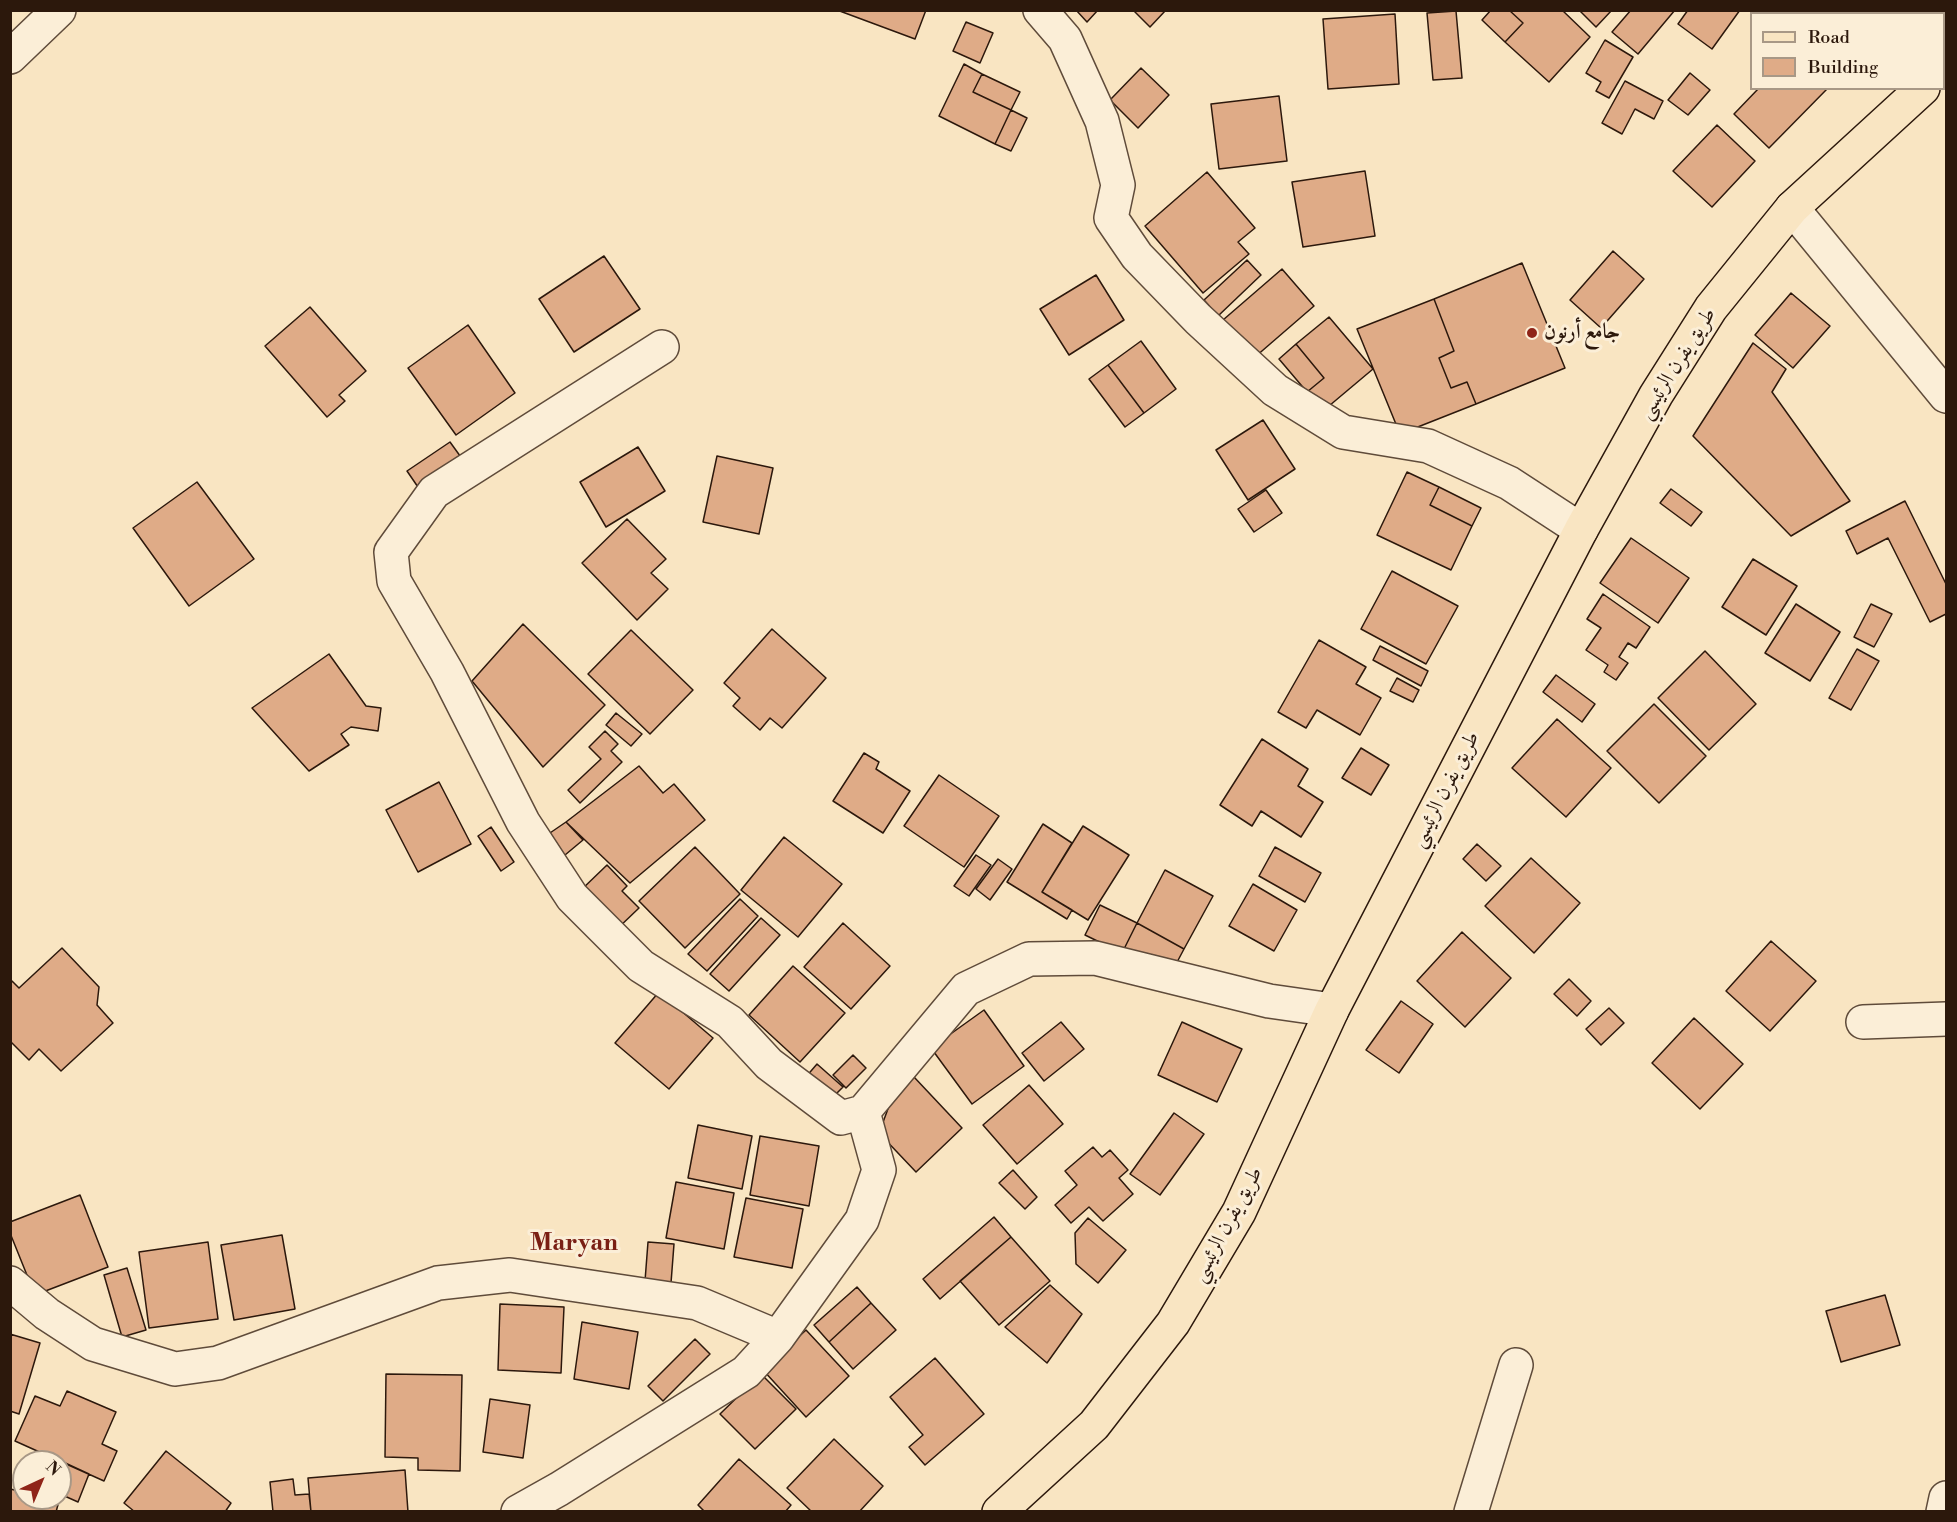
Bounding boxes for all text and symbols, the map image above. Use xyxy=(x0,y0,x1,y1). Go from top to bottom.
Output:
legend xyxy=(1750,12,1945,90)
text: Road xyxy=(1808,26,1850,49)
text: Building xyxy=(1808,56,1878,79)
street label: طريق يفرن الرئيسي xyxy=(1634,304,1722,424)
place label: جامع أرنون xyxy=(1544,320,1620,346)
marker: جامع أرنون xyxy=(1525,326,1539,340)
street label: طريق يفرن الرئيسي xyxy=(1406,728,1486,852)
street label: طريق يفرن الرئيسي xyxy=(1187,1163,1269,1287)
district label: Maryan xyxy=(530,1230,618,1258)
north arrow xyxy=(12,1450,72,1510)
text: N xyxy=(42,1457,65,1480)

